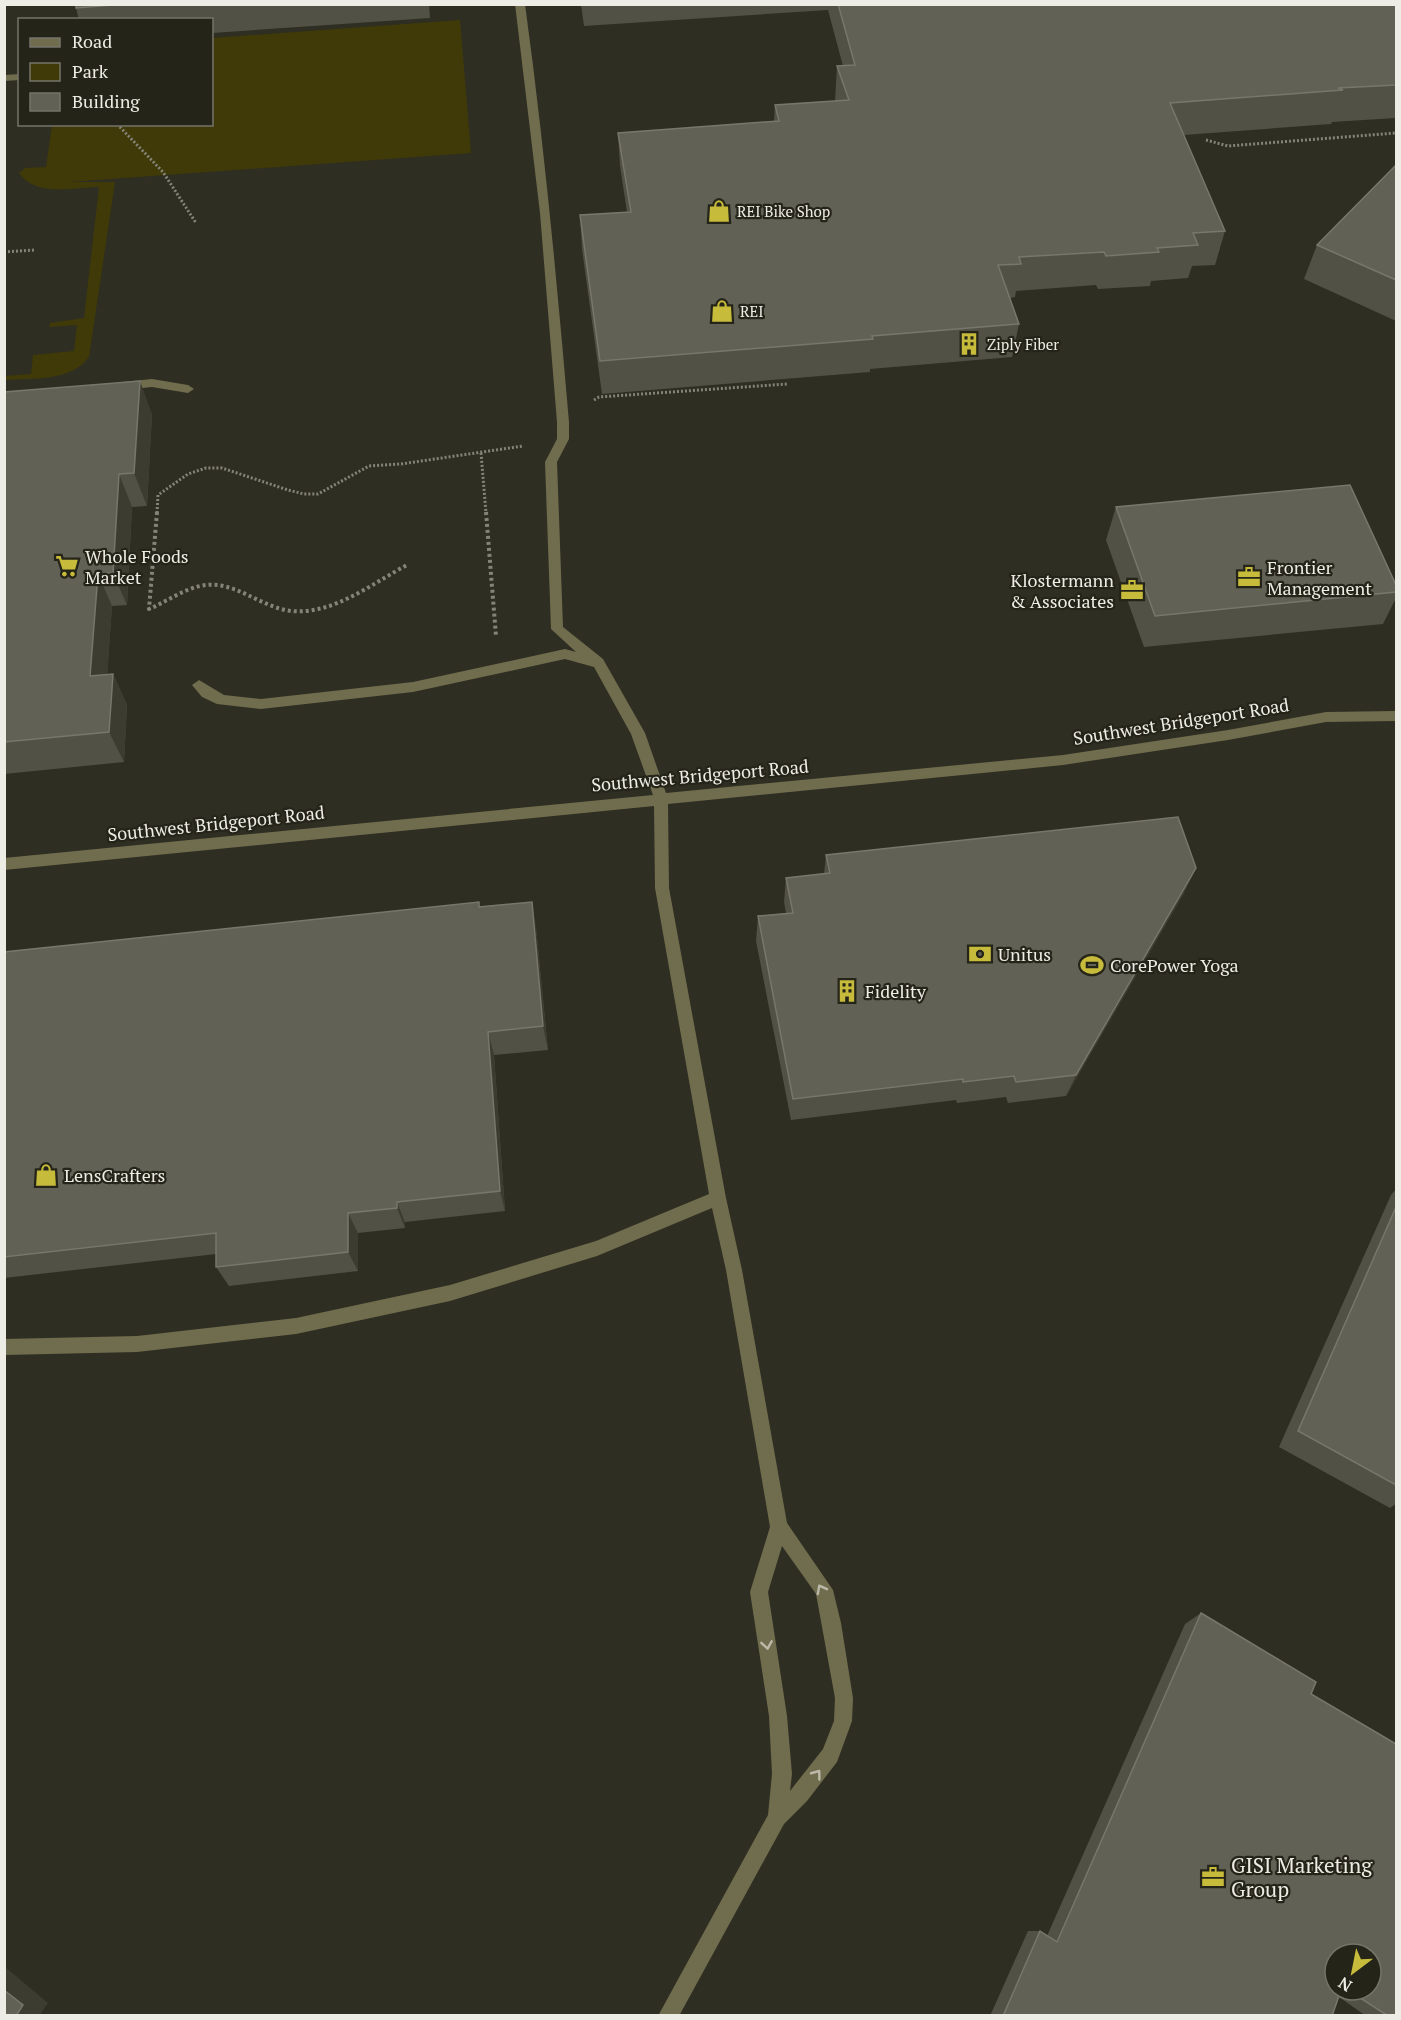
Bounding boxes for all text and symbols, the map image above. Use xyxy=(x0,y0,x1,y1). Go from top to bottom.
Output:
legend xyxy=(18,18,213,126)
text: Road xyxy=(72,29,112,53)
text: Park xyxy=(72,59,109,83)
text: Building xyxy=(72,89,140,113)
shop icon: REI Bike Shop xyxy=(706,198,732,224)
place label: REI Bike Shop xyxy=(737,201,830,221)
shop icon: REI xyxy=(709,298,735,324)
place label: REI xyxy=(740,301,764,321)
building icon: Ziply Fiber xyxy=(956,331,982,357)
place label: Ziply Fiber xyxy=(987,334,1059,354)
place label: Whole Foods Market xyxy=(85,544,189,589)
supermarket icon: Whole Foods Market xyxy=(54,553,80,579)
place label: Frontier Management xyxy=(1267,555,1372,600)
office icon: Frontier Management xyxy=(1236,564,1262,590)
place label: Klostermann & Associates xyxy=(1010,568,1114,613)
office icon: Klostermann & Associates xyxy=(1119,577,1145,603)
street label: Southwest Bridgeport Road xyxy=(1071,692,1291,750)
street label: Southwest Bridgeport Road xyxy=(590,754,810,796)
street label: Southwest Bridgeport Road xyxy=(106,800,326,846)
bank icon: Unitus xyxy=(967,941,993,967)
place label: Unitus xyxy=(998,942,1051,966)
sports icon: CorePower Yoga xyxy=(1079,952,1105,978)
place label: CorePower Yoga xyxy=(1110,953,1239,977)
building icon: Fidelity xyxy=(834,978,860,1004)
place label: Fidelity xyxy=(865,979,927,1003)
shop icon: LensCrafters xyxy=(33,1162,59,1188)
place label: LensCrafters xyxy=(64,1163,165,1187)
one-way arrow xyxy=(817,1584,828,1595)
one-way arrow xyxy=(760,1640,772,1649)
one-way arrow xyxy=(809,1769,820,1780)
place label: GISI Marketing Group xyxy=(1231,1851,1373,1903)
office icon: GISI Marketing Group xyxy=(1200,1864,1226,1890)
north arrow xyxy=(1323,1942,1383,2002)
text: N xyxy=(1334,1972,1356,1997)

